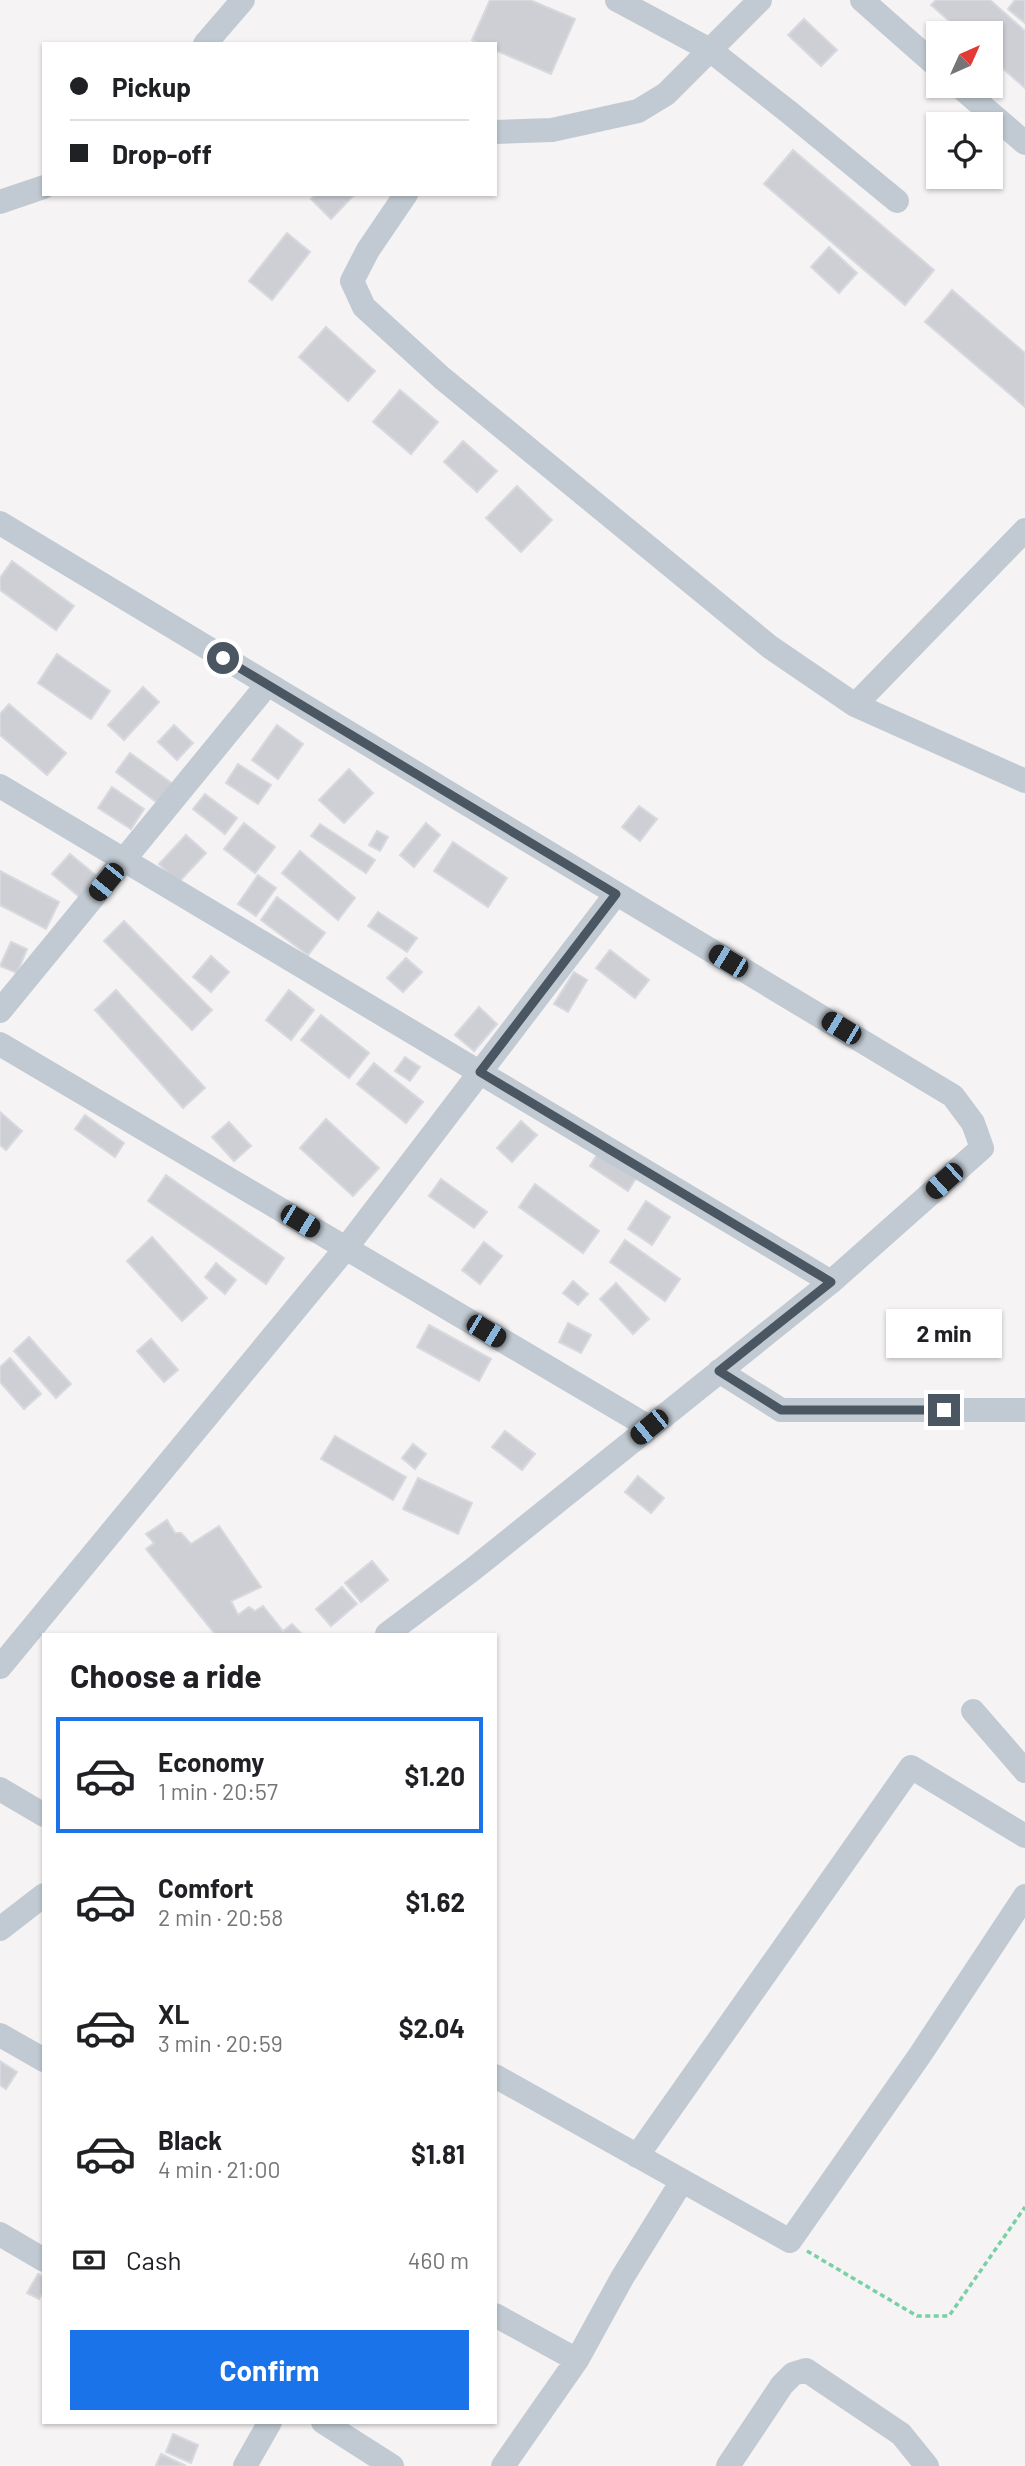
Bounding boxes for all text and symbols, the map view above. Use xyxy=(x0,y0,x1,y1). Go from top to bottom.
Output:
north arrow xyxy=(926,21,1003,98)
map controls xyxy=(926,21,1003,189)
text: Pickup xyxy=(112,71,191,102)
button: locate xyxy=(926,112,1003,189)
text: Drop-off xyxy=(112,138,212,169)
route start xyxy=(207,642,239,674)
car xyxy=(85,859,128,905)
car xyxy=(705,941,752,981)
car xyxy=(818,1008,865,1048)
car xyxy=(922,1159,967,1203)
car xyxy=(277,1201,324,1241)
callout: 2 min xyxy=(886,1308,1002,1358)
car xyxy=(463,1311,510,1351)
text: 2 min xyxy=(916,1319,972,1347)
route end xyxy=(928,1394,960,1426)
car xyxy=(627,1406,672,1448)
text: Choose a ride xyxy=(70,1656,262,1694)
icon: car xyxy=(74,1744,137,1807)
text: Economy xyxy=(158,1746,264,1777)
text: $1.20 xyxy=(405,1760,465,1791)
text: 1 min · 20:57 xyxy=(158,1777,278,1805)
icon: car xyxy=(74,1870,137,1933)
text: Comfort xyxy=(158,1872,254,1903)
text: $1.62 xyxy=(405,1886,465,1917)
text: 2 min · 20:58 xyxy=(158,1903,283,1931)
icon: car xyxy=(74,1996,137,2059)
text: XL xyxy=(158,1998,189,2029)
text: $2.04 xyxy=(399,2012,465,2043)
text: 3 min · 20:59 xyxy=(158,2029,283,2057)
icon: car xyxy=(74,2122,137,2185)
text: Black xyxy=(158,2124,222,2155)
text: $1.81 xyxy=(411,2138,465,2169)
text: 4 min · 21:00 xyxy=(158,2155,280,2183)
icon: cash xyxy=(70,2241,108,2279)
text: Cash xyxy=(126,2244,181,2275)
text: 460 m xyxy=(408,2246,469,2274)
button: Confirm xyxy=(70,2330,469,2410)

